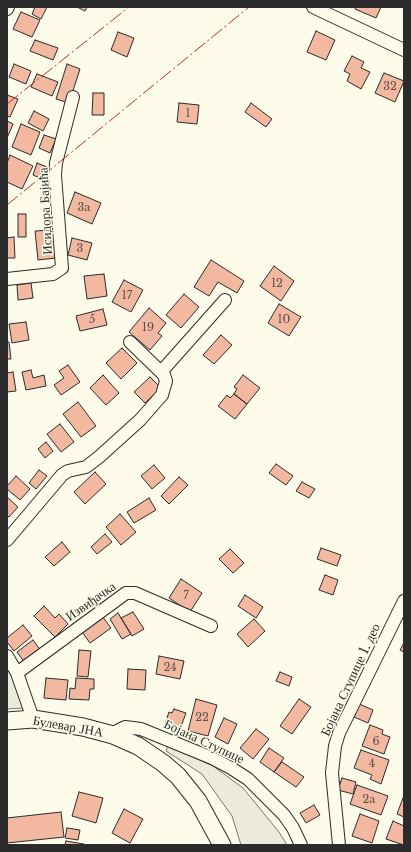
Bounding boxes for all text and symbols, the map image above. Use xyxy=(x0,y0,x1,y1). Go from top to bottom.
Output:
house number: 32 xyxy=(383,80,397,94)
house number: 1 xyxy=(186,107,190,121)
street label: Исидора Бајића xyxy=(36,167,56,255)
house number: 3a xyxy=(78,201,90,215)
house number: 3 xyxy=(77,242,83,256)
house number: 12 xyxy=(271,277,283,291)
house number: 17 xyxy=(122,289,132,303)
house number: 5 xyxy=(89,313,95,327)
house number: 10 xyxy=(278,313,290,327)
house number: 19 xyxy=(142,321,154,335)
street label: Извиђачка xyxy=(63,579,119,625)
house number: 7 xyxy=(183,589,189,603)
street label: Бојана Ступице 1. део xyxy=(318,621,384,739)
house number: 24 xyxy=(163,661,177,675)
house number: 22 xyxy=(195,711,209,725)
street label: Булевар ЈНА xyxy=(32,713,104,741)
street label: Бојана Ступице xyxy=(161,717,247,767)
house number: 6 xyxy=(372,735,380,749)
house number: 4 xyxy=(369,757,375,771)
house number: 2a xyxy=(363,793,375,807)

